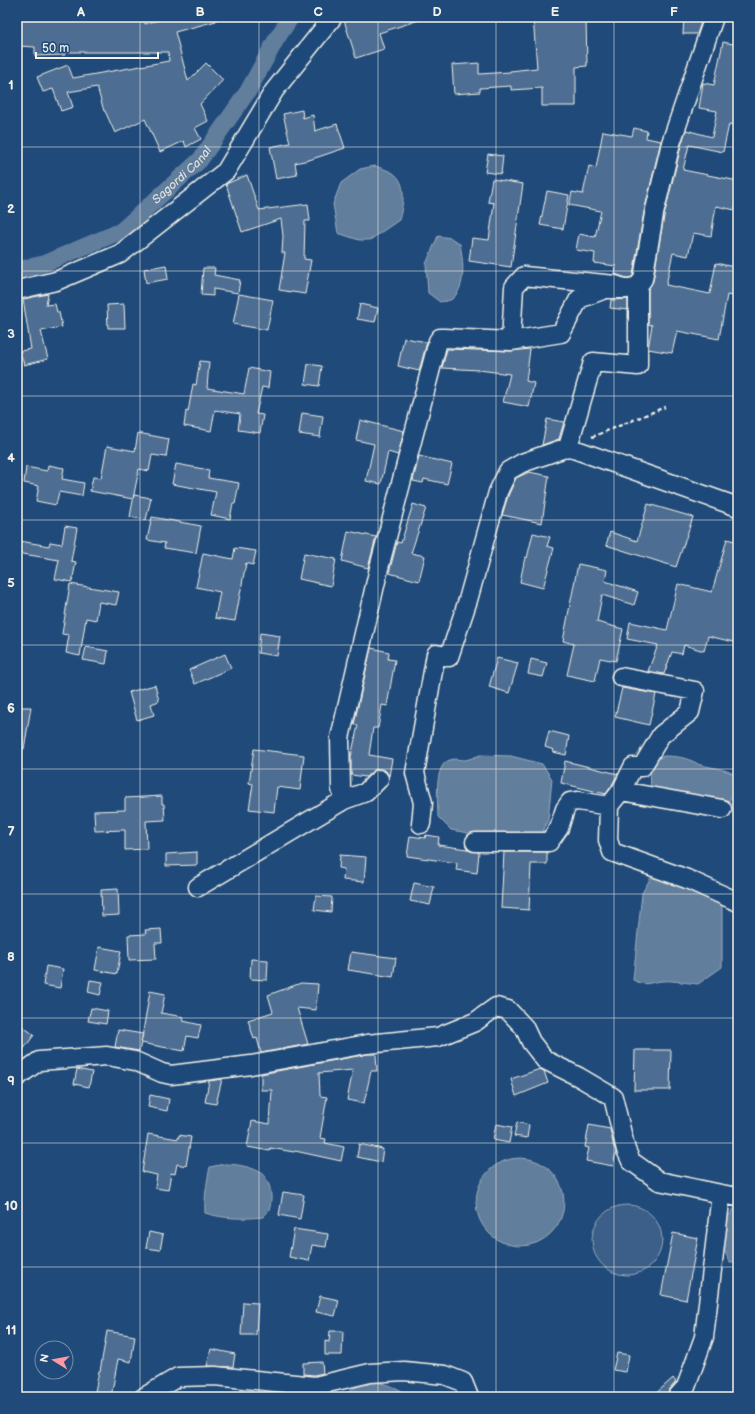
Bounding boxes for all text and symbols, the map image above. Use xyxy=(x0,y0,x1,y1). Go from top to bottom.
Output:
text: A xyxy=(76,4,85,20)
text: B xyxy=(195,4,205,20)
text: C xyxy=(313,4,323,20)
text: D xyxy=(432,4,442,20)
text: E xyxy=(551,4,560,20)
text: F xyxy=(670,4,678,20)
scale bar xyxy=(36,34,158,60)
text: 50 m xyxy=(42,41,69,56)
text: 1 xyxy=(8,77,14,93)
water label: Sagordi Canal xyxy=(149,143,216,207)
text: 2 xyxy=(7,201,15,217)
text: 3 xyxy=(7,326,15,342)
text: 4 xyxy=(7,450,15,466)
text: 5 xyxy=(7,575,15,591)
text: 6 xyxy=(7,700,15,716)
text: 7 xyxy=(7,824,15,840)
text: 8 xyxy=(7,949,15,965)
text: 9 xyxy=(7,1073,15,1089)
text: 10 xyxy=(4,1198,18,1214)
text: 11 xyxy=(6,1322,16,1338)
north arrow xyxy=(34,1340,74,1380)
text: N xyxy=(38,1353,52,1363)

